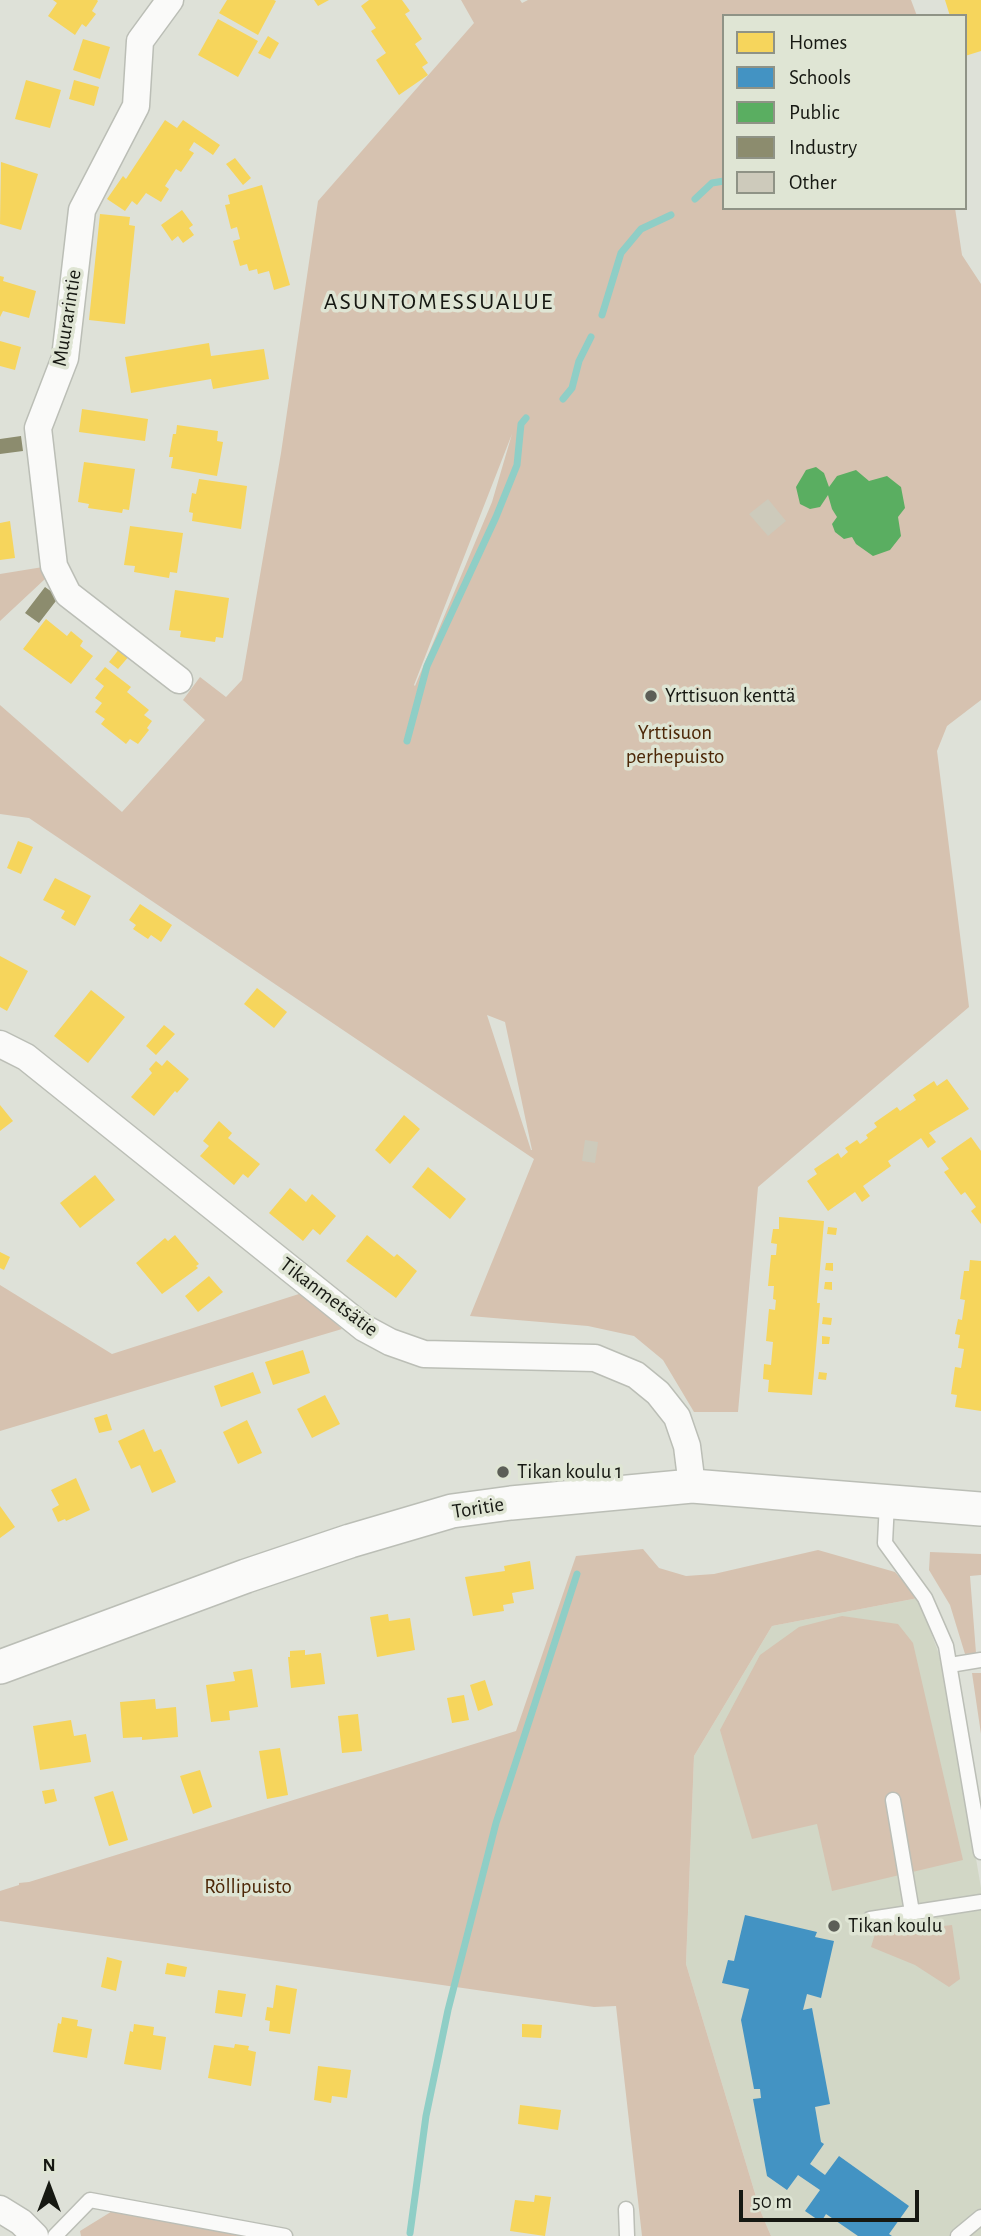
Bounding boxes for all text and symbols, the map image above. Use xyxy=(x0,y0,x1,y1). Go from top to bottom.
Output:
legend xyxy=(722,14,967,210)
text: Homes xyxy=(789,32,847,53)
text: Schools xyxy=(789,67,851,88)
text: Public xyxy=(789,102,839,123)
text: Industry xyxy=(789,137,857,158)
text: Other xyxy=(789,172,836,193)
street label: Muurarintie xyxy=(47,268,87,368)
district label: ASUNTOMESSUALUE xyxy=(326,288,552,316)
place label: Yrttisuon kenttä xyxy=(665,683,796,709)
marker: Yrttisuon kenttä xyxy=(643,688,659,704)
park label: Yrttisuon perhepuisto xyxy=(626,720,724,770)
street label: Tikanmetsätie xyxy=(275,1252,383,1342)
place label: Tikan koulu 1 xyxy=(517,1459,622,1485)
marker: Tikan koulu 1 xyxy=(495,1464,511,1480)
street label: Toritie xyxy=(450,1491,506,1525)
park label: Röllipuisto xyxy=(204,1874,292,1900)
place label: Tikan koulu xyxy=(848,1913,942,1939)
marker: Tikan koulu xyxy=(826,1918,842,1934)
north arrow xyxy=(14,2152,84,2222)
text: N xyxy=(42,2156,56,2175)
scale bar xyxy=(743,2176,923,2220)
text: 50 m xyxy=(752,2191,792,2212)

